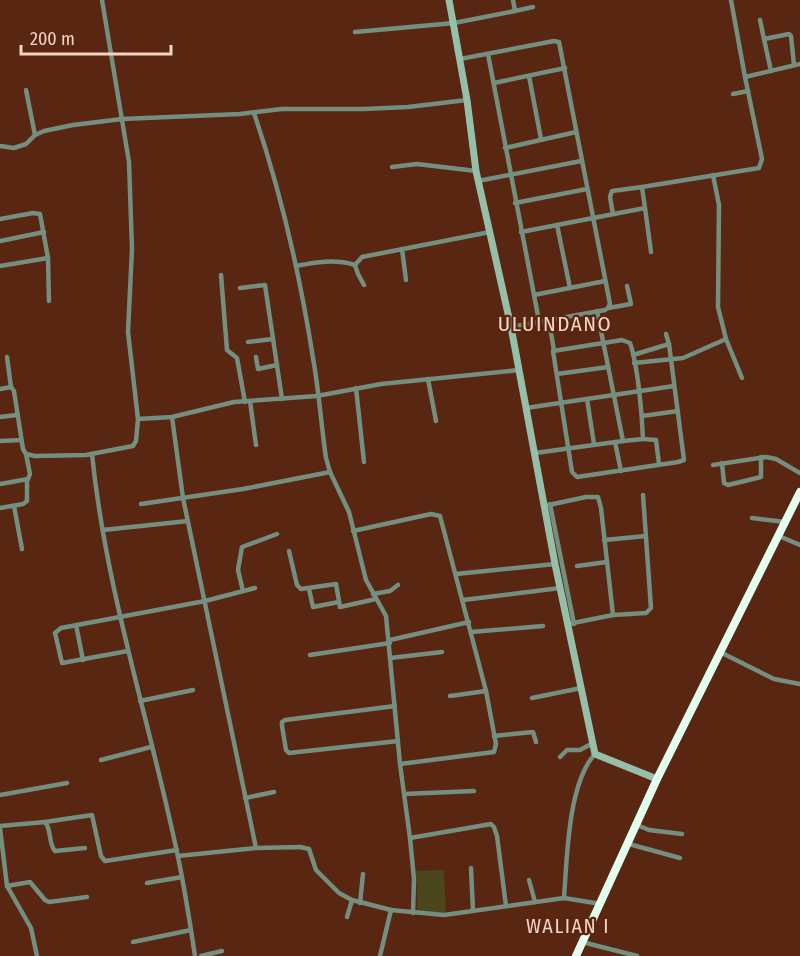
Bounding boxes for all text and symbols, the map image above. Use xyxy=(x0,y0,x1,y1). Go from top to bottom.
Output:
scale bar xyxy=(21,18,171,56)
text: 200 m xyxy=(30,28,75,50)
district label: ULUINDANO xyxy=(498,311,612,337)
district label: WALIAN I xyxy=(526,914,610,938)

